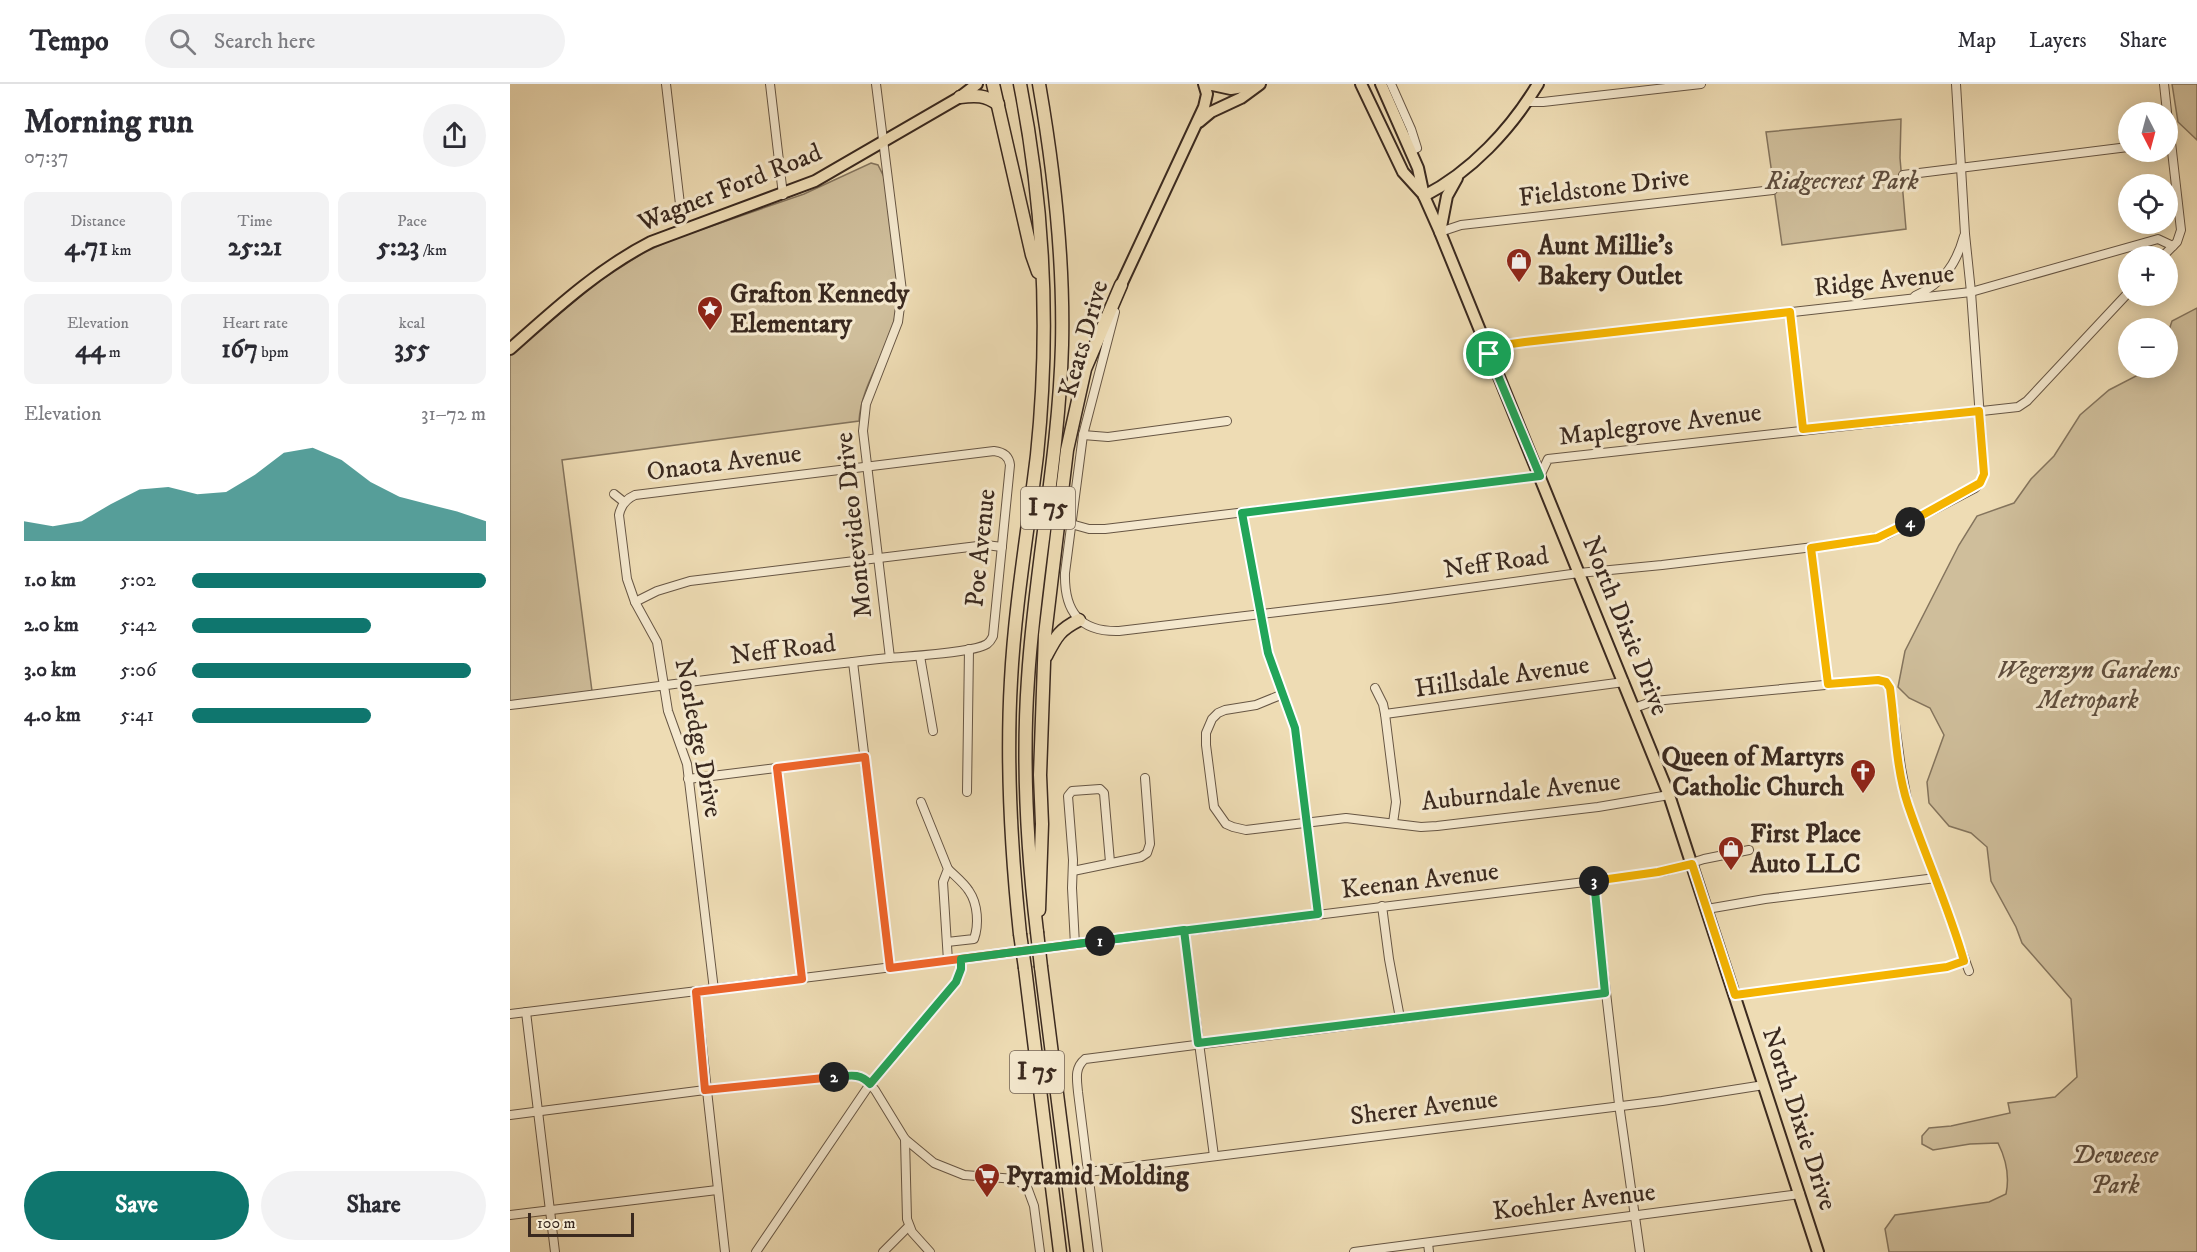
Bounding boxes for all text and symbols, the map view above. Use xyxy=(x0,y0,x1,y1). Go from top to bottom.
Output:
search box xyxy=(145,14,565,68)
text: Tempo xyxy=(30,24,109,59)
icon: search xyxy=(166,25,199,58)
text: Search here xyxy=(214,28,315,55)
text: Map xyxy=(1957,28,1996,54)
text: Layers xyxy=(2029,28,2087,54)
text: Share xyxy=(2120,28,2167,54)
text: Morning run xyxy=(24,102,193,143)
north arrow xyxy=(2118,102,2178,162)
map controls xyxy=(2118,102,2178,378)
button: share xyxy=(423,104,486,167)
street label: Wagner Ford Road xyxy=(632,136,827,240)
text: 07:37 xyxy=(24,145,69,170)
street label: Fieldstone Drive xyxy=(1517,161,1691,215)
park label: Ridgecrest Park xyxy=(1764,165,1919,198)
button: locate xyxy=(2118,174,2178,234)
text: Distance xyxy=(70,211,126,231)
text: Time xyxy=(238,211,272,231)
text: Pace xyxy=(397,211,427,231)
place label: Aunt Millie's Bakery Outlet xyxy=(1537,230,1683,293)
text: 4.71 xyxy=(65,231,108,264)
text: 25:21 xyxy=(228,231,282,264)
text: 5:23 xyxy=(377,231,419,264)
text: km xyxy=(108,240,131,260)
text: /km xyxy=(419,240,447,260)
shop icon: Aunt Millie's Bakery Outlet xyxy=(1504,246,1534,284)
button: + xyxy=(2118,246,2178,306)
street label: Ridge Avenue xyxy=(1812,257,1956,305)
street label: Keats Drive xyxy=(1052,277,1116,401)
place label: Grafton Kennedy Elementary xyxy=(730,278,910,341)
place icon: Grafton Kennedy Elementary xyxy=(695,294,725,332)
text: Elevation xyxy=(67,313,129,333)
text: Heart rate xyxy=(222,313,288,333)
text: kcal xyxy=(399,313,425,333)
button: − xyxy=(2118,318,2178,378)
pin xyxy=(1463,328,1514,379)
text: 44 xyxy=(75,333,105,366)
text: 167 xyxy=(221,333,258,366)
text: 355 xyxy=(394,333,430,366)
icon: arrive xyxy=(1472,337,1505,370)
text: m xyxy=(105,342,121,362)
text: bpm xyxy=(258,342,289,362)
street label: Maplegrove Avenue xyxy=(1557,396,1763,454)
text: Elevation xyxy=(24,402,101,427)
text: 31–72 m xyxy=(421,402,486,427)
street label: Montevideo Drive xyxy=(828,430,880,620)
street label: Onaota Avenue xyxy=(645,437,803,489)
street label: Poe Avenue xyxy=(958,487,1004,609)
road number: I 75 xyxy=(1021,487,1075,529)
pin: 4 xyxy=(1895,507,1925,537)
text: 4 xyxy=(1905,512,1915,532)
street label: North Dixie Drive xyxy=(1574,532,1676,720)
street label: Neff Road xyxy=(1441,539,1551,587)
text: 1.0 km xyxy=(24,568,76,593)
text: 5:02 xyxy=(120,568,156,593)
text: 2.0 km xyxy=(24,613,79,638)
text: 5:42 xyxy=(120,613,157,638)
street label: Neff Road xyxy=(729,627,837,673)
street label: Hillsdale Avenue xyxy=(1413,648,1591,706)
park label: Wegerzyn Gardens Metropark xyxy=(1997,654,2181,717)
street label: Norledge Drive xyxy=(666,656,730,820)
text: 3.0 km xyxy=(24,658,76,683)
text: 5:06 xyxy=(120,658,156,683)
text: 4.0 km xyxy=(24,703,81,728)
text: 5:41 xyxy=(120,703,154,728)
place label: Queen of Martyrs Catholic Church xyxy=(1662,741,1844,804)
church icon: Queen of Martyrs Catholic Church xyxy=(1848,757,1878,795)
street label: Auburndale Avenue xyxy=(1420,765,1622,819)
place label: First Place Auto LLC xyxy=(1749,818,1861,881)
shop icon: First Place Auto LLC xyxy=(1716,834,1746,872)
street label: Keenan Avenue xyxy=(1339,855,1501,907)
pin: 3 xyxy=(1579,866,1609,896)
text: 3 xyxy=(1591,871,1597,891)
pin: 1 xyxy=(1085,926,1115,956)
text: 1 xyxy=(1097,931,1103,951)
street label: North Dixie Drive xyxy=(1754,1023,1844,1215)
road number: I 75 xyxy=(1010,1051,1064,1093)
pin: 2 xyxy=(819,1062,849,1092)
text: 2 xyxy=(830,1067,838,1087)
street label: Sherer Avenue xyxy=(1348,1083,1500,1133)
park label: Deweese Park xyxy=(2072,1139,2159,1202)
place label: Pyramid Molding xyxy=(1006,1160,1190,1193)
supermarket icon: Pyramid Molding xyxy=(972,1161,1002,1199)
button: Save xyxy=(24,1171,249,1240)
button: Share xyxy=(261,1171,486,1240)
street label: Koehler Avenue xyxy=(1491,1176,1657,1228)
scale bar xyxy=(528,1210,634,1238)
text: 100 m xyxy=(537,1213,576,1233)

